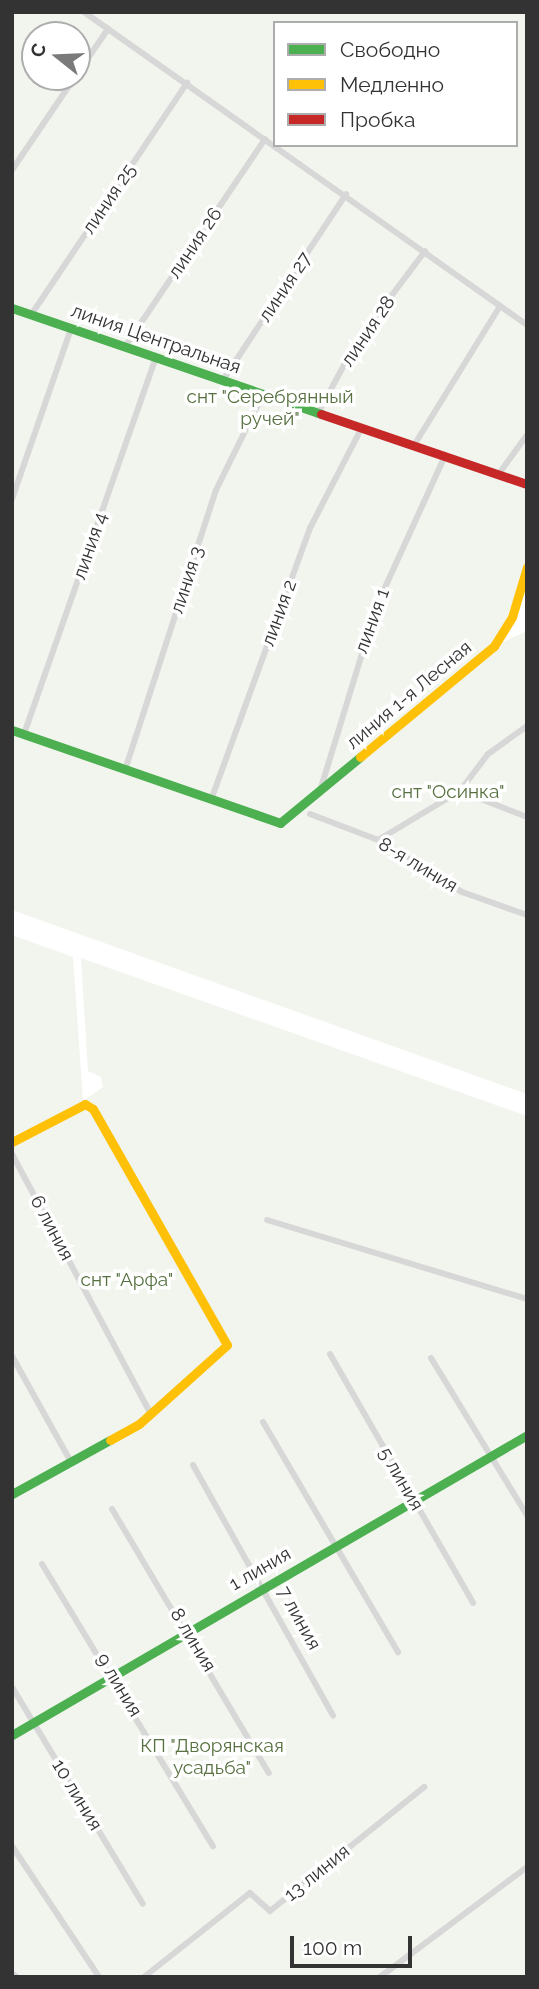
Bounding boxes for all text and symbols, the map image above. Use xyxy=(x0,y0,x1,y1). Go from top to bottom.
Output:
north arrow xyxy=(21,21,91,91)
legend xyxy=(273,21,518,147)
text: Свободно xyxy=(340,37,440,62)
text: С xyxy=(25,41,50,60)
text: Медленно xyxy=(340,72,444,97)
text: Пробка xyxy=(340,107,416,132)
street label: линия 25 xyxy=(77,160,141,238)
street label: линия 26 xyxy=(163,203,227,283)
street label: линия 27 xyxy=(253,248,317,326)
street label: линия 28 xyxy=(336,291,400,371)
street label: линия Центральная xyxy=(68,299,244,379)
park label: снт "Серебрянный ручей" xyxy=(186,386,354,430)
street label: линия 4 xyxy=(68,509,112,583)
street label: линия 3 xyxy=(165,544,209,616)
street label: линия 2 xyxy=(256,577,302,649)
street label: линия 1 xyxy=(350,585,394,657)
street label: линия 1-я Лесная xyxy=(342,636,476,754)
park label: снт "Осинка" xyxy=(391,781,505,803)
street label: 8-я линия xyxy=(374,832,462,898)
street label: 6 линия xyxy=(25,1191,79,1265)
park label: снт "Арфа" xyxy=(80,1269,174,1291)
street label: 5 линия xyxy=(374,1443,428,1515)
street label: 1 линия xyxy=(225,1542,295,1596)
street label: 7 линия xyxy=(272,1582,326,1654)
street label: 8 линия xyxy=(165,1604,221,1676)
street label: 9 линия xyxy=(91,1649,147,1721)
park label: КП "Дворянская усадьба" xyxy=(140,1735,284,1779)
street label: 10 линия xyxy=(47,1755,107,1835)
street label: 13 линия xyxy=(280,1840,354,1906)
scale bar xyxy=(294,1923,416,1967)
text: 100 m xyxy=(303,1935,362,1960)

